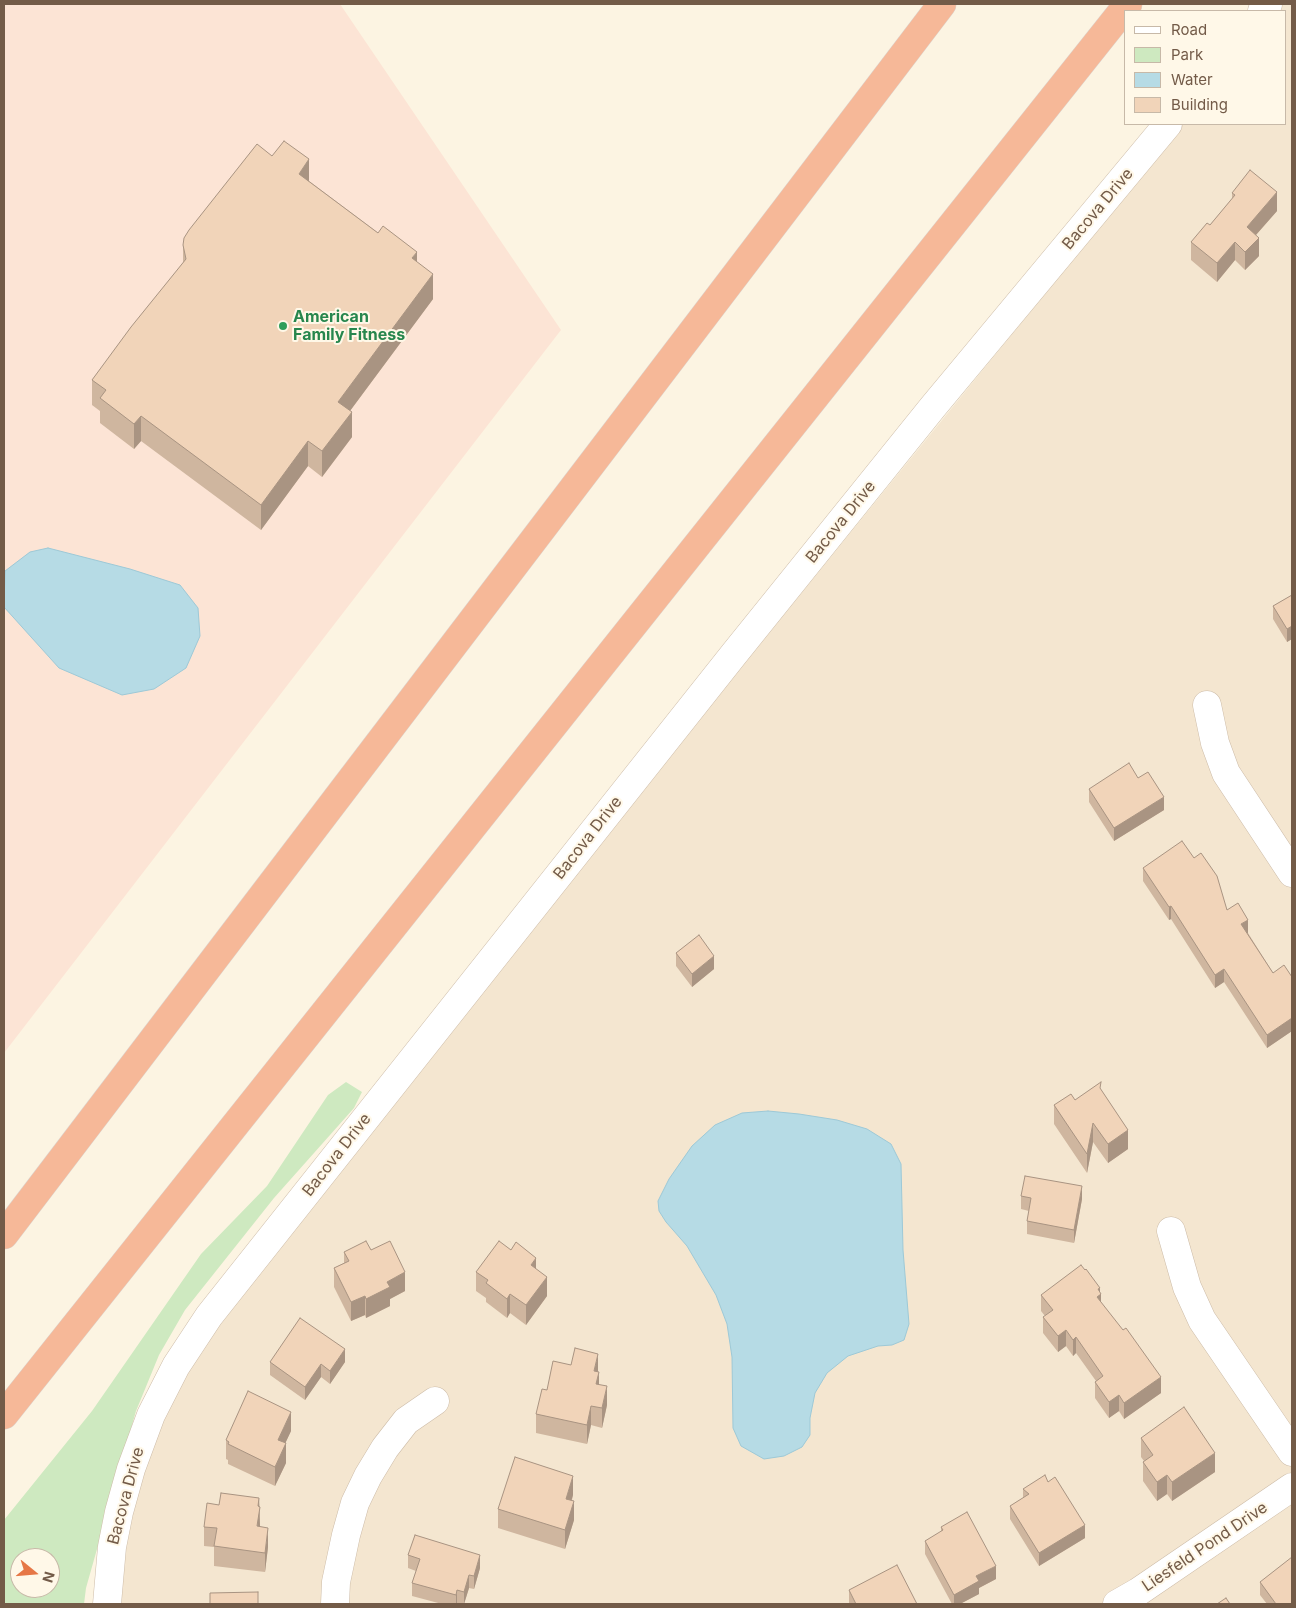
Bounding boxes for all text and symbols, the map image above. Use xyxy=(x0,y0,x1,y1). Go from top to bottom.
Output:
legend xyxy=(1124,10,1286,125)
text: Road xyxy=(1171,20,1207,39)
text: Park xyxy=(1171,45,1203,64)
text: Water xyxy=(1171,70,1213,89)
text: Building xyxy=(1171,95,1228,114)
street label: Bacova Drive xyxy=(1059,165,1137,253)
place label: American Family Fitness xyxy=(293,307,405,345)
marker: American Family Fitness xyxy=(277,320,289,332)
street label: Bacova Drive xyxy=(802,477,880,567)
street label: Bacova Drive xyxy=(550,793,626,883)
street label: Bacova Drive xyxy=(299,1110,375,1200)
street label: Bacova Drive xyxy=(104,1445,148,1547)
street label: Liesfeld Pond Drive xyxy=(1139,1498,1271,1596)
north arrow xyxy=(10,1548,60,1598)
text: N xyxy=(39,1570,59,1585)

